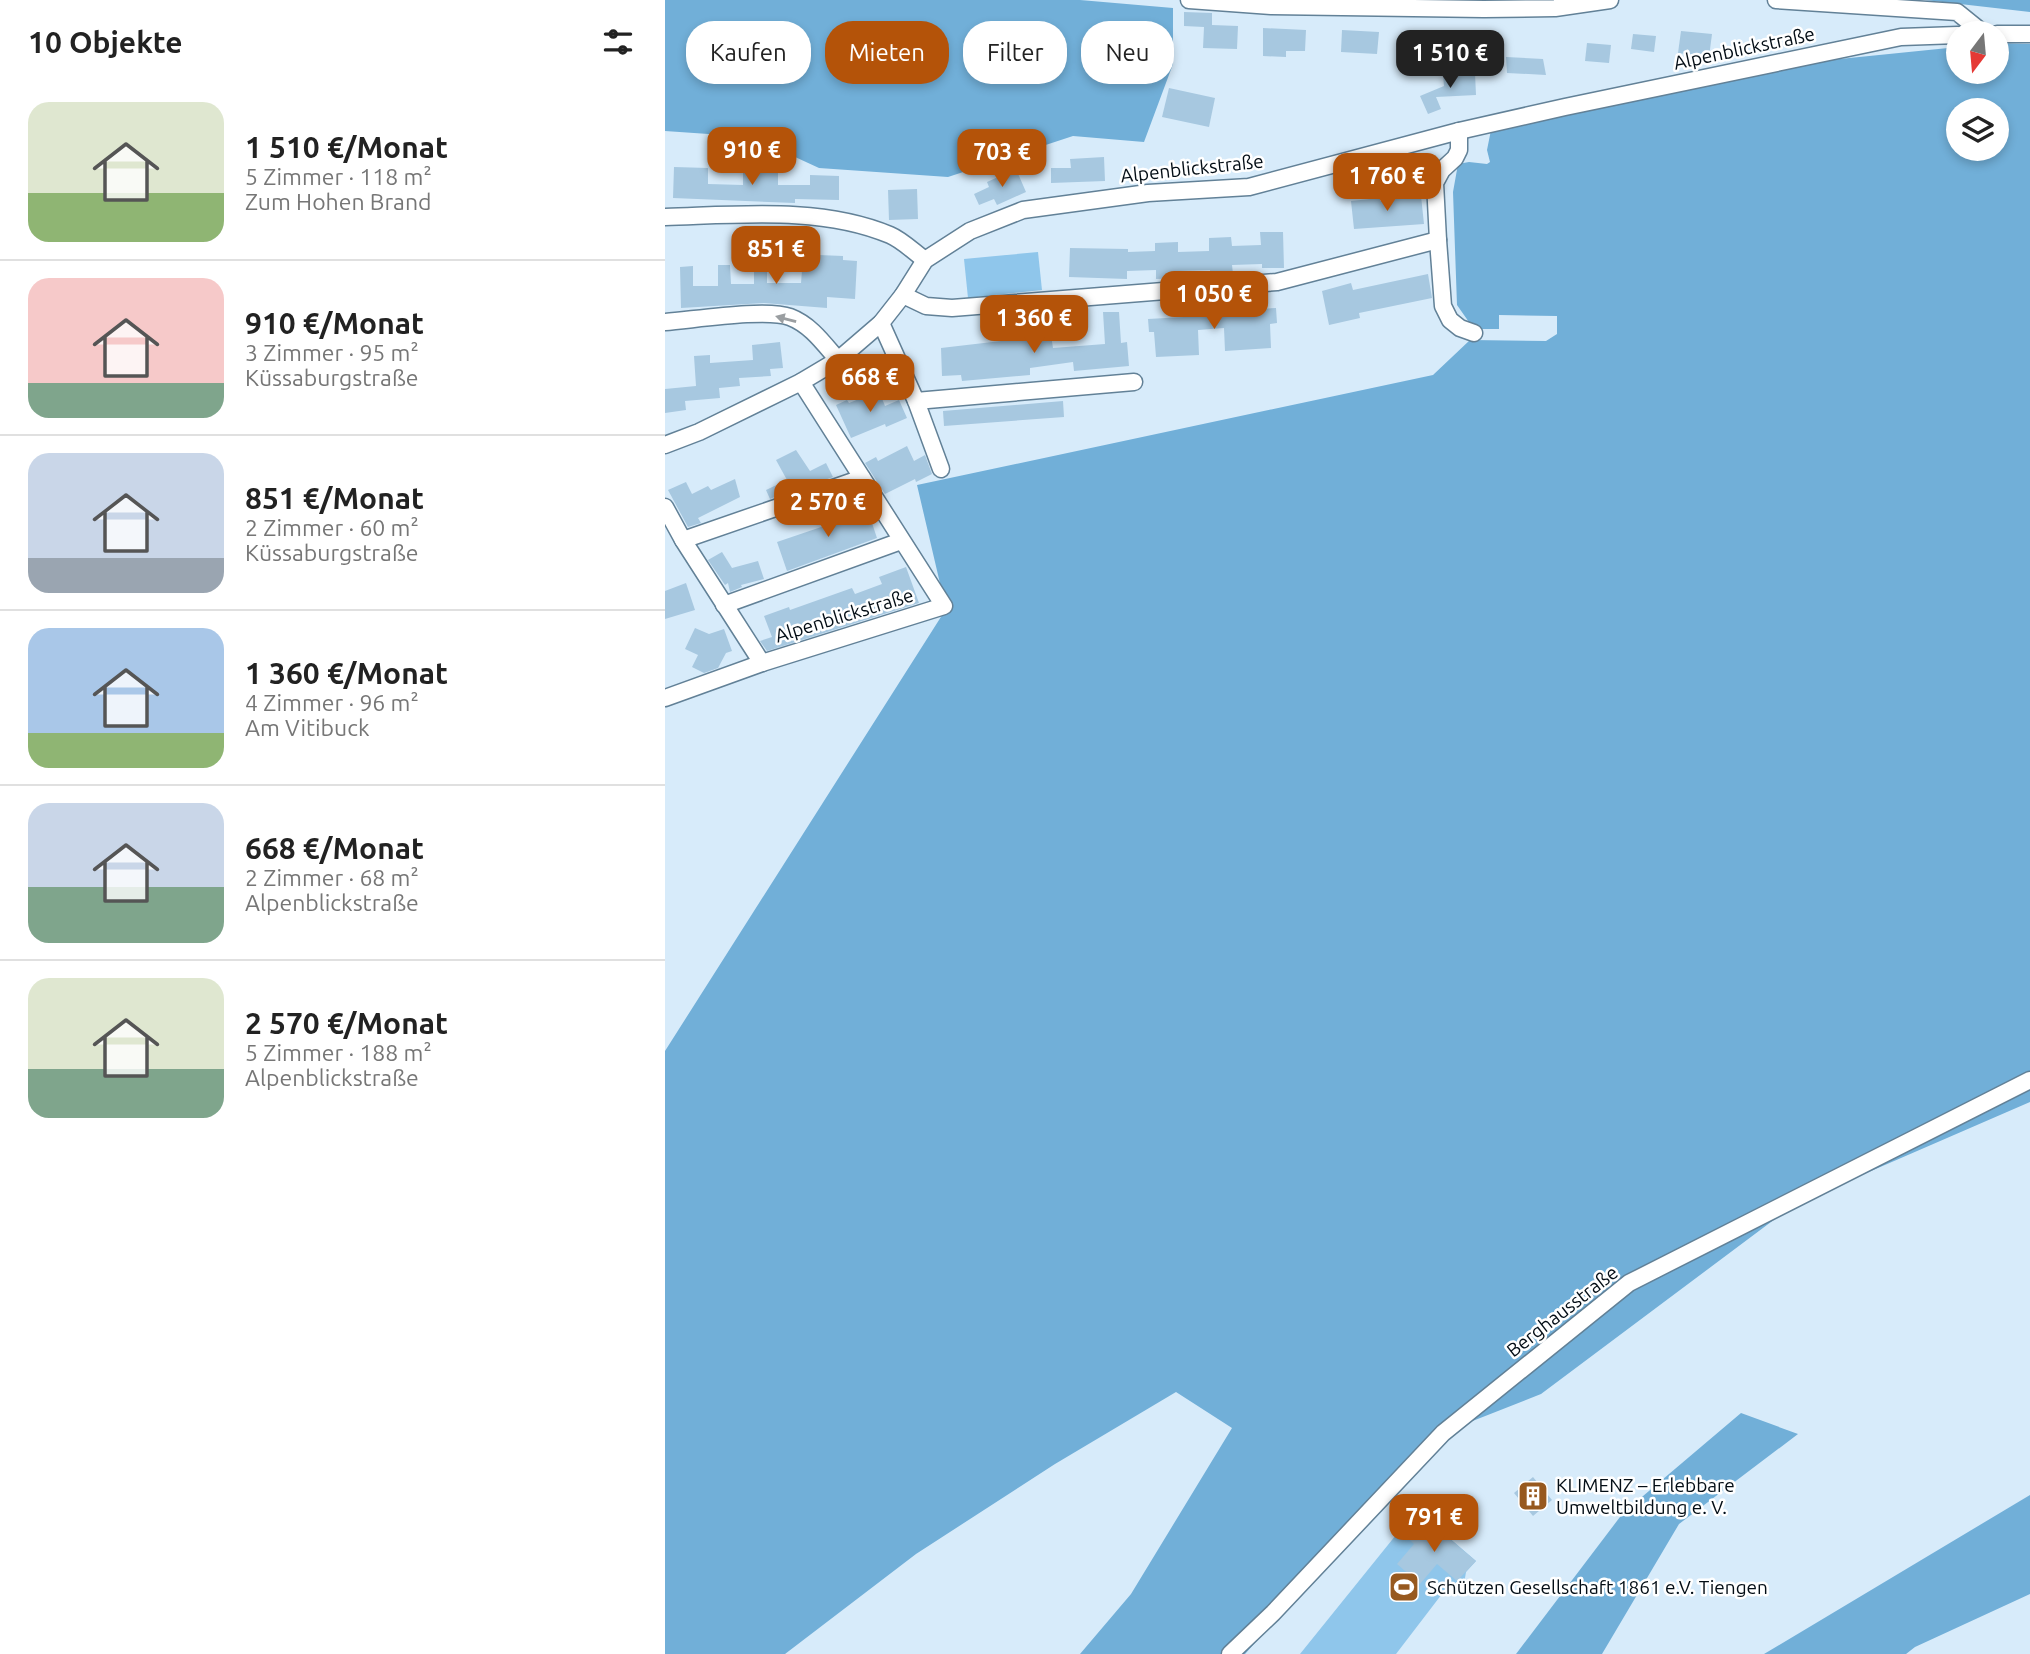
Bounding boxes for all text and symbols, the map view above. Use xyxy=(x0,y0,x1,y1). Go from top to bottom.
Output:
chip: Kaufen xyxy=(686,21,811,84)
chip: Mieten xyxy=(825,21,949,84)
chip: Filter xyxy=(963,21,1067,84)
chip: Neu xyxy=(1081,21,1174,84)
north arrow xyxy=(1946,21,2009,84)
map controls xyxy=(1946,21,2009,161)
street label: Alpenblickstraße xyxy=(1672,22,1816,74)
icon: filters xyxy=(599,23,637,61)
text: 10 Objekte xyxy=(28,25,183,59)
pin: 1 510 € xyxy=(1385,31,1515,90)
text: 1 510 € xyxy=(1412,40,1488,65)
button: layers xyxy=(1946,98,2009,161)
pin: 910 € xyxy=(703,128,801,187)
icon: home xyxy=(84,130,168,214)
text: 1 510 €/Monat xyxy=(245,130,448,164)
pin: 703 € xyxy=(953,130,1051,189)
text: 910 € xyxy=(723,137,781,162)
text: 703 € xyxy=(973,139,1031,164)
street label: Alpenblickstraße xyxy=(1119,150,1265,186)
pin: 1 760 € xyxy=(1322,154,1452,213)
text: 1 760 € xyxy=(1349,163,1425,188)
text: 5 Zimmer · 118 m² xyxy=(245,164,432,189)
text: Zum Hohen Brand xyxy=(245,189,432,214)
pin: 851 € xyxy=(727,226,825,286)
text: 851 € xyxy=(747,236,805,261)
pin: 1 050 € xyxy=(1149,272,1279,331)
text: 1 050 € xyxy=(1176,281,1252,306)
pin: 1 360 € xyxy=(969,296,1099,355)
text: 1 360 € xyxy=(996,305,1072,330)
icon: home xyxy=(84,306,168,390)
text: 910 €/Monat xyxy=(245,306,424,340)
one-way arrow xyxy=(775,313,797,324)
text: 3 Zimmer · 95 m² xyxy=(245,340,419,365)
pin: 668 € xyxy=(821,354,919,414)
text: 668 € xyxy=(841,364,899,389)
text: Küssaburgstraße xyxy=(245,365,418,390)
pin: 2 570 € xyxy=(763,480,893,539)
icon: home xyxy=(84,481,168,565)
text: 851 €/Monat xyxy=(245,481,424,515)
text: 2 570 € xyxy=(790,489,866,514)
text: 2 Zimmer · 60 m² xyxy=(245,515,419,540)
text: Küssaburgstraße xyxy=(245,540,418,565)
street label: Alpenblickstraße xyxy=(772,583,916,647)
icon: home xyxy=(84,656,168,740)
text: 1 360 €/Monat xyxy=(245,656,448,690)
text: 4 Zimmer · 96 m² xyxy=(245,690,419,715)
text: Am Vitibuck xyxy=(245,715,370,740)
icon: home xyxy=(84,831,168,915)
text: 668 €/Monat xyxy=(245,831,424,865)
text: 2 Zimmer · 68 m² xyxy=(245,865,419,890)
text: Alpenblickstraße xyxy=(245,890,419,915)
icon: home xyxy=(84,1006,168,1090)
text: 2 570 €/Monat xyxy=(245,1006,448,1040)
text: 5 Zimmer · 188 m² xyxy=(245,1040,432,1065)
text: Alpenblickstraße xyxy=(245,1065,419,1090)
street label: Berghausstraße xyxy=(1502,1261,1622,1361)
place label: KLIMENZ – Erlebbare Umweltbildung e. V. xyxy=(1556,1474,1735,1518)
building icon: KLIMENZ – Erlebbare Umweltbildung e. V. xyxy=(1516,1479,1550,1513)
pin: 791 € xyxy=(1385,1494,1483,1554)
text: 791 € xyxy=(1405,1504,1463,1529)
sports icon: Schützen Gesellschaft 1861 e.V. Tiengen xyxy=(1387,1570,1421,1604)
place label: Schützen Gesellschaft 1861 e.V. Tiengen xyxy=(1427,1576,1768,1598)

